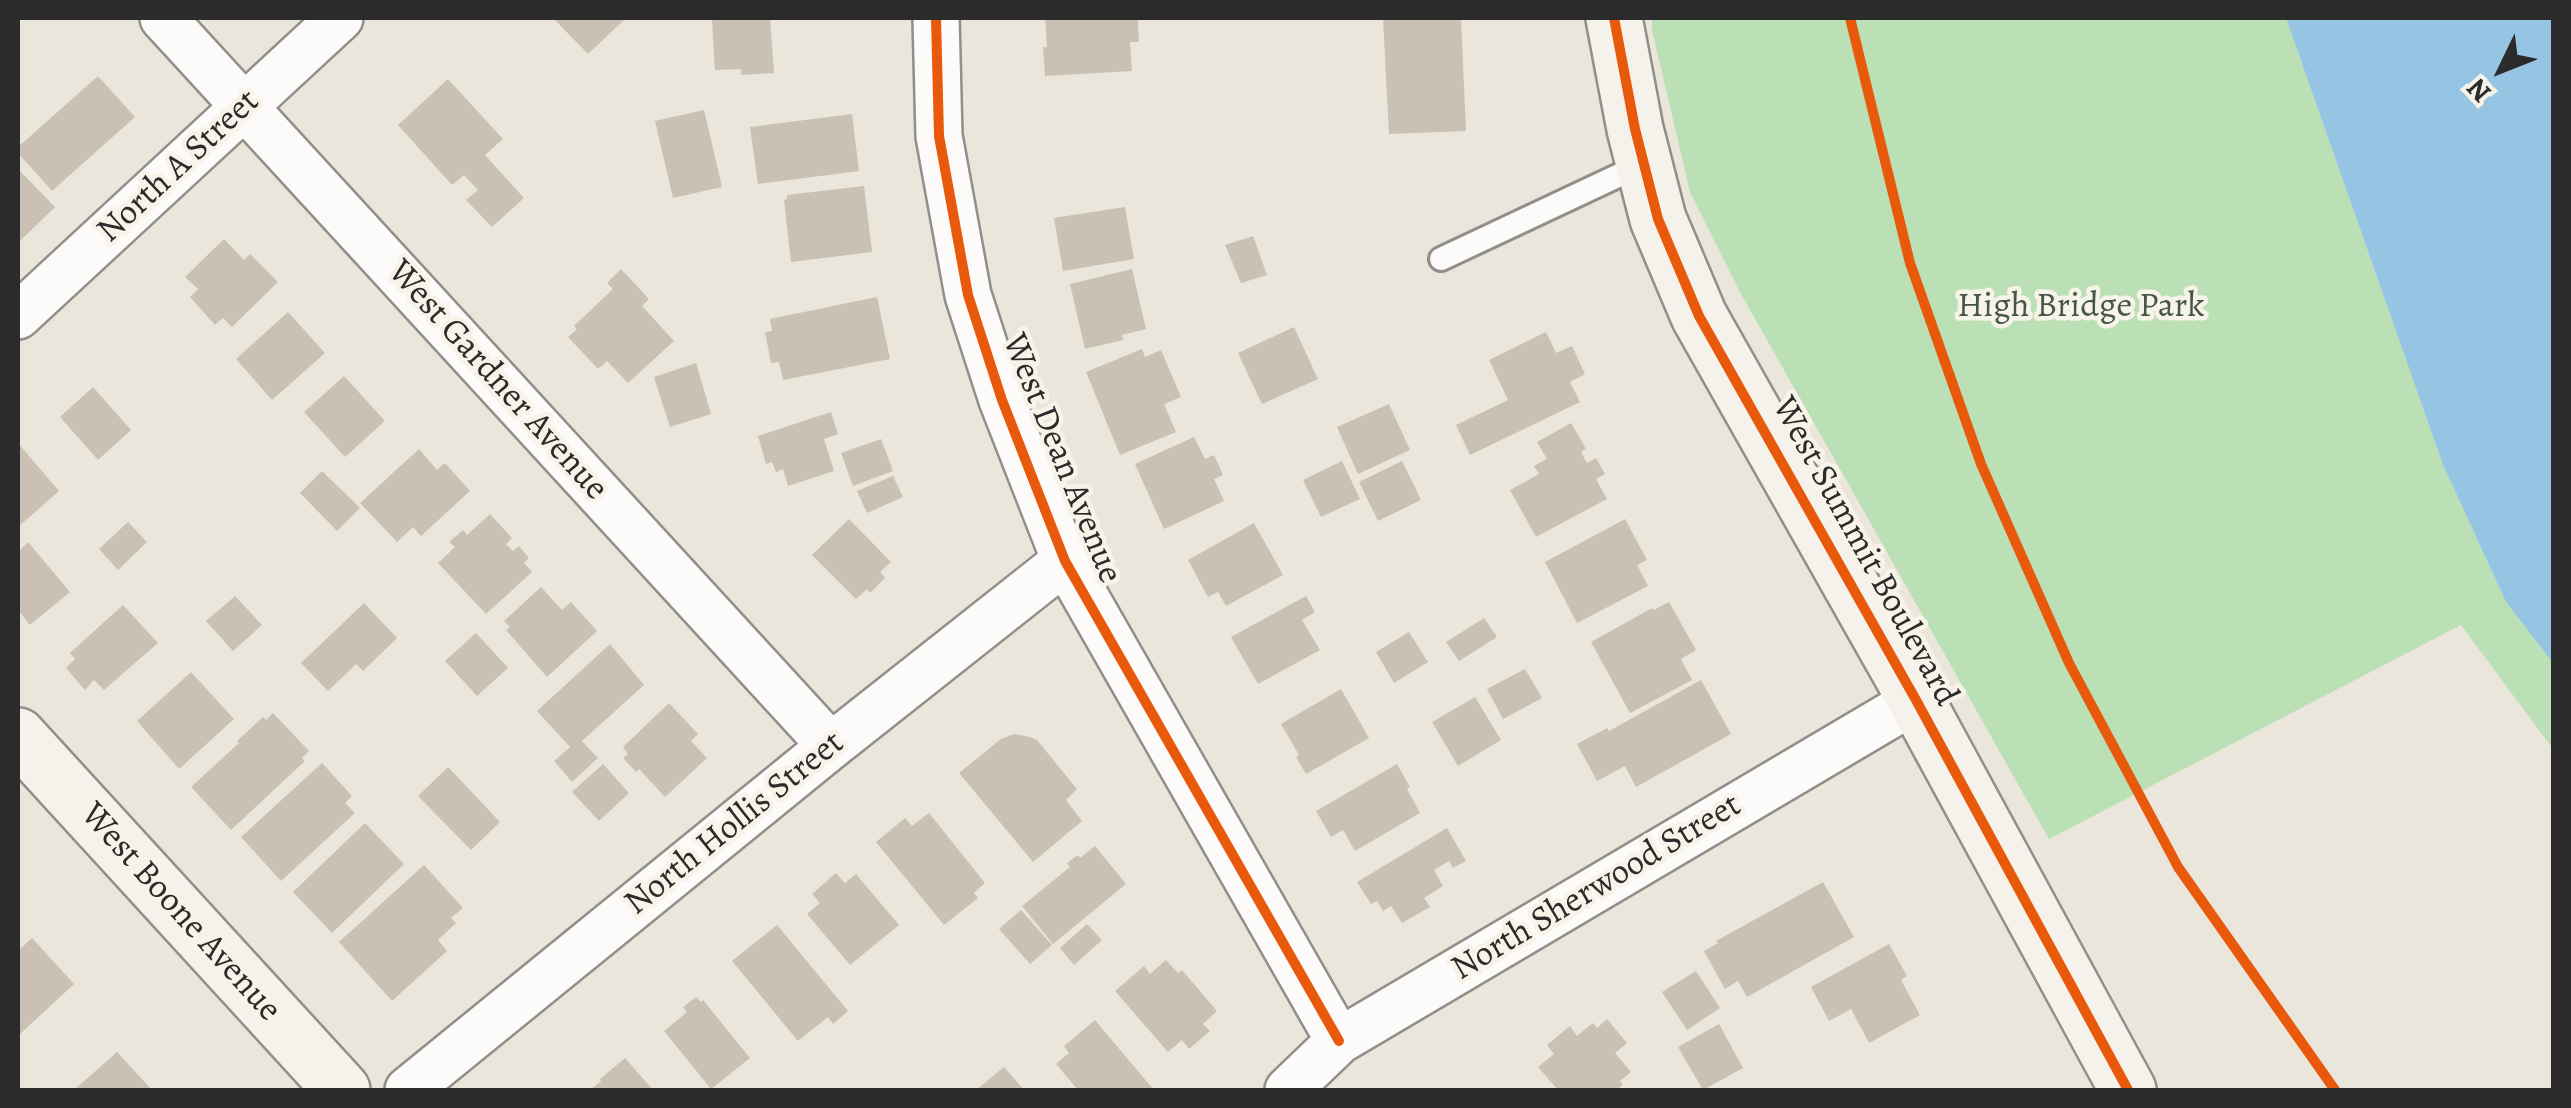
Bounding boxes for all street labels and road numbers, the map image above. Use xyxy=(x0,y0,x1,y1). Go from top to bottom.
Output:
street label: North A Street xyxy=(89,81,269,253)
street label: West Gardner Avenue xyxy=(378,252,616,510)
street label: West Dean Avenue xyxy=(992,328,1130,590)
street label: West Summit Boulevard xyxy=(1762,390,1966,714)
street label: North Hollis Street xyxy=(617,723,853,925)
street label: North Sherwood Street xyxy=(1445,785,1749,991)
street label: West Boone Avenue xyxy=(71,795,289,1031)

